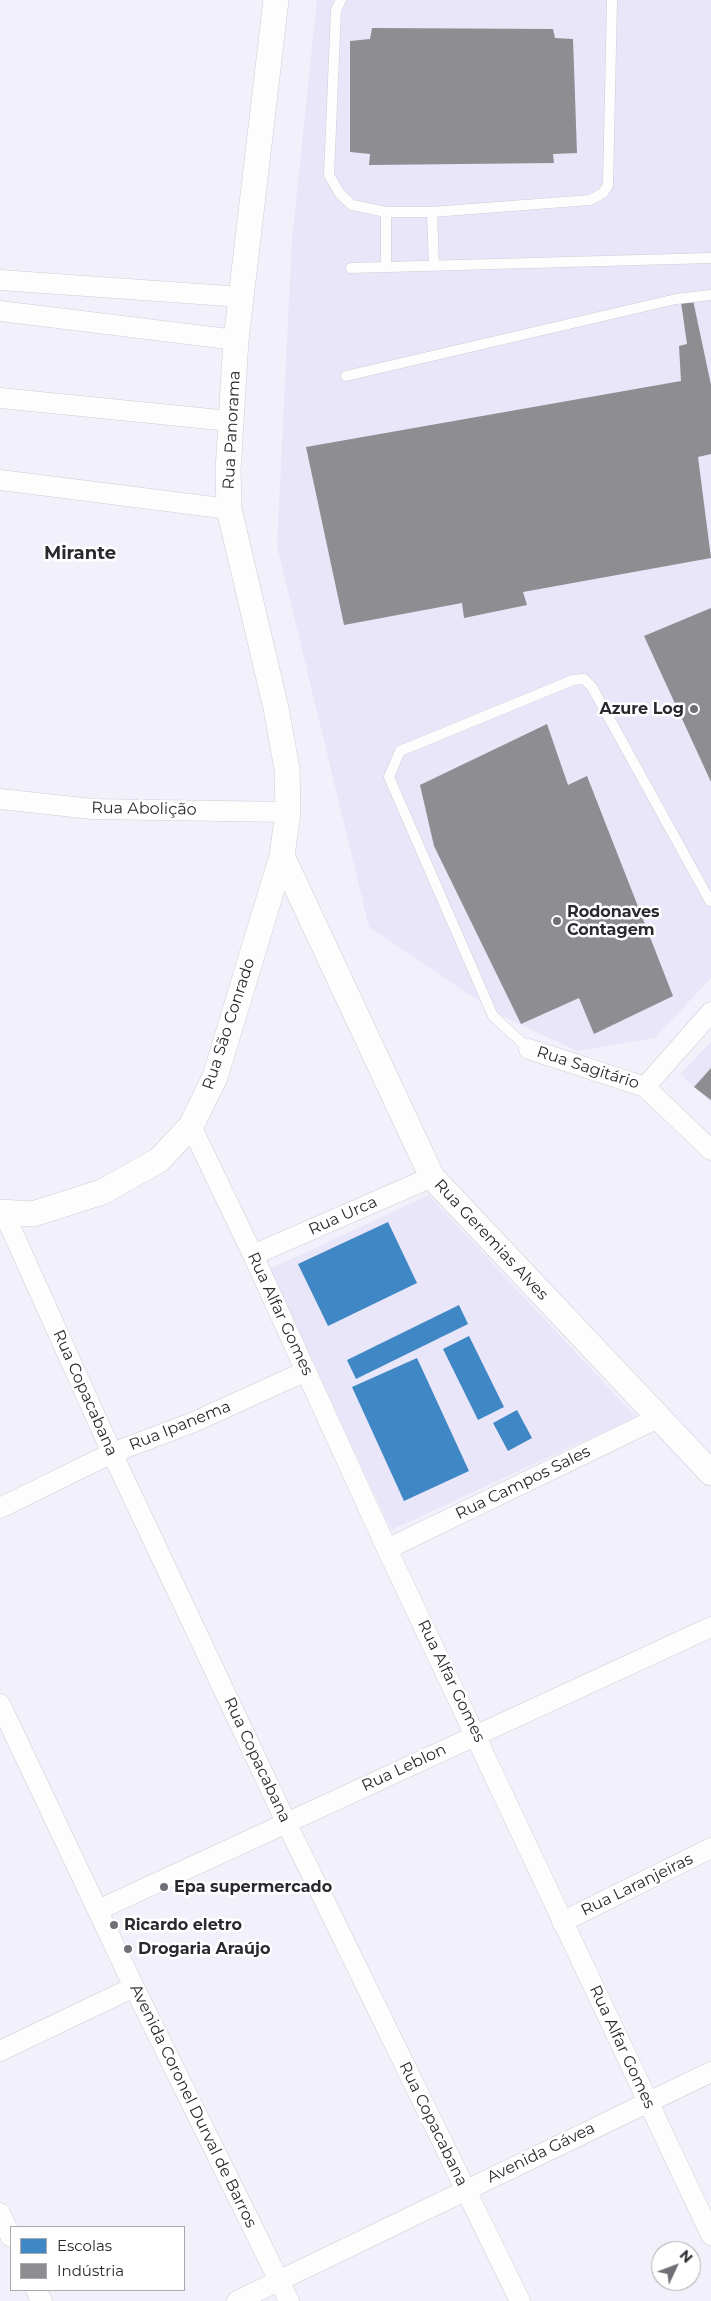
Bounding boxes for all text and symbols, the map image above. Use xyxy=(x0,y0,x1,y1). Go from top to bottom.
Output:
street label: Rua Panorama xyxy=(219,370,245,490)
district label: Mirante xyxy=(44,543,116,565)
place label: Azure Log xyxy=(599,699,684,719)
marker: Azure Log xyxy=(688,703,700,715)
street label: Rua Abolição xyxy=(91,798,197,820)
place label: Rodonaves Contagem xyxy=(567,902,659,940)
marker: Rodonaves Contagem xyxy=(551,915,563,927)
street label: Rua São Conrado xyxy=(199,956,259,1092)
street label: Rua Sagitário xyxy=(534,1042,642,1094)
street label: Rua Geremias Alves xyxy=(430,1176,552,1304)
street label: Rua Urca xyxy=(306,1192,380,1240)
street label: Rua Alfar Gomes xyxy=(243,1249,317,1379)
street label: Rua Copacabana xyxy=(49,1327,121,1459)
street label: Rua Ipanema xyxy=(126,1397,234,1455)
street label: Rua Campos Sales xyxy=(452,1442,594,1524)
street label: Rua Alfar Gomes xyxy=(413,1617,489,1745)
street label: Rua Copacabana xyxy=(220,1694,294,1826)
street label: Rua Leblon xyxy=(359,1740,449,1796)
street label: Rua Laranjeiras xyxy=(578,1850,696,1920)
place label: Epa supermercado xyxy=(174,1877,332,1897)
marker: Epa supermercado xyxy=(158,1881,170,1893)
place label: Ricardo eletro xyxy=(124,1915,242,1935)
marker: Ricardo eletro xyxy=(108,1919,120,1931)
place label: Drogaria Araújo xyxy=(138,1939,270,1959)
marker: Drogaria Araújo xyxy=(122,1943,134,1955)
street label: Avenida Coronel Durval de Barros xyxy=(126,1981,260,2231)
street label: Rua Alfar Gomes xyxy=(585,1982,659,2112)
street label: Rua Copacabana xyxy=(395,2059,471,2189)
street label: Avenida Gávea xyxy=(484,2119,598,2187)
legend xyxy=(10,2226,185,2291)
text: Escolas xyxy=(57,2236,112,2255)
north arrow xyxy=(651,2241,701,2291)
text: N xyxy=(676,2246,697,2267)
text: Indústria xyxy=(57,2261,124,2280)

